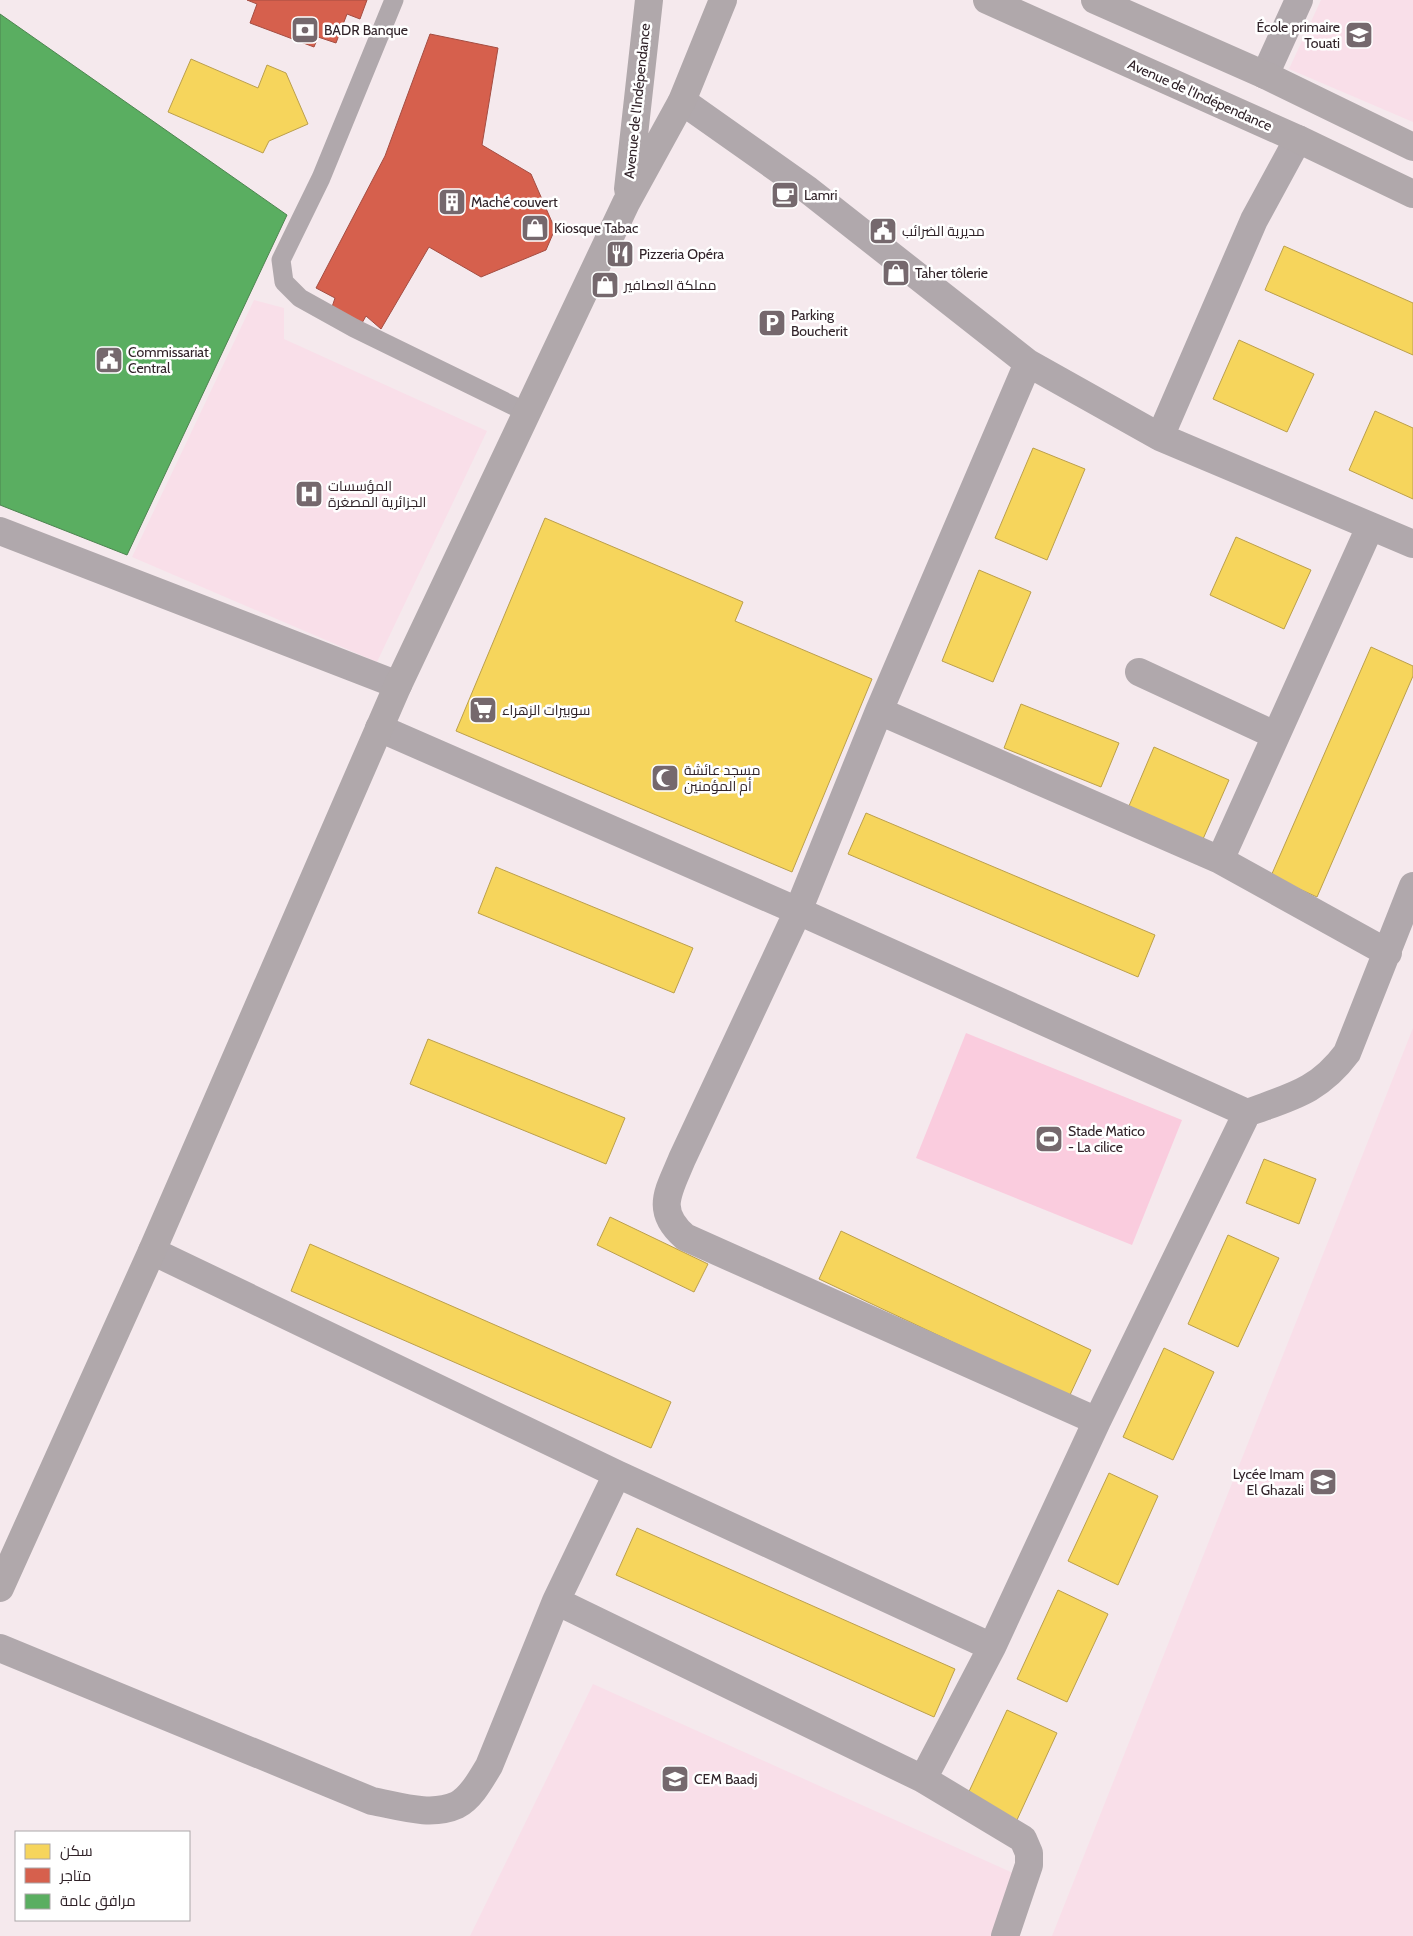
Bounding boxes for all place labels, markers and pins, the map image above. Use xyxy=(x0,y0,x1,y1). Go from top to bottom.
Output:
bank icon: BADR Banque xyxy=(290,15,320,45)
place label: École primaire Touati xyxy=(1256,18,1340,52)
school or university icon: École primaire Touati xyxy=(1344,20,1374,50)
place label: BADR Banque xyxy=(324,21,408,39)
cafe icon: Lamri xyxy=(770,180,800,210)
place label: Lamri xyxy=(804,186,837,204)
building icon: Maché couvert xyxy=(437,187,467,217)
place label: Maché couvert xyxy=(471,193,558,211)
shop icon: Kiosque Tabac xyxy=(520,213,550,243)
public building icon: مديرية الضرائب xyxy=(868,216,898,246)
place label: Kiosque Tabac xyxy=(554,219,638,237)
place label: مديرية الضرائب xyxy=(902,222,985,240)
restaurant icon: Pizzeria Opéra xyxy=(605,239,635,269)
place label: Pizzeria Opéra xyxy=(639,245,724,263)
shop icon: Taher tôlerie xyxy=(881,258,911,288)
place label: Taher tôlerie xyxy=(915,264,988,282)
shop icon: مملكة العصافير xyxy=(590,270,620,300)
place label: مملكة العصافير xyxy=(623,276,717,294)
place label: Parking Boucherit xyxy=(791,306,848,340)
parking icon: Parking Boucherit xyxy=(757,308,787,338)
place label: Commissariat Central xyxy=(128,343,209,377)
public building icon: Commissariat Central xyxy=(94,345,124,375)
place label: المؤسسات الجزائرية المصغرة xyxy=(328,477,426,511)
hospital icon: المؤسسات الجزائرية المصغرة xyxy=(294,479,324,509)
supermarket icon: سوبيرات الزهراء xyxy=(468,695,498,725)
place label: سوبيرات الزهراء xyxy=(502,701,590,719)
place label: مسجد عائشة أم المؤمنين xyxy=(684,761,760,796)
mosque icon: مسجد عائشة أم المؤمنين xyxy=(650,763,680,793)
place label: Stade Matico - La cilice xyxy=(1068,1122,1145,1156)
sports icon: Stade Matico - La cilice xyxy=(1034,1124,1064,1154)
place label: Lycée Imam El Ghazali xyxy=(1233,1465,1304,1499)
school or university icon: Lycée Imam El Ghazali xyxy=(1308,1467,1338,1497)
school or university icon: CEM Baadj xyxy=(660,1764,690,1794)
place label: CEM Baadj xyxy=(694,1770,757,1788)

